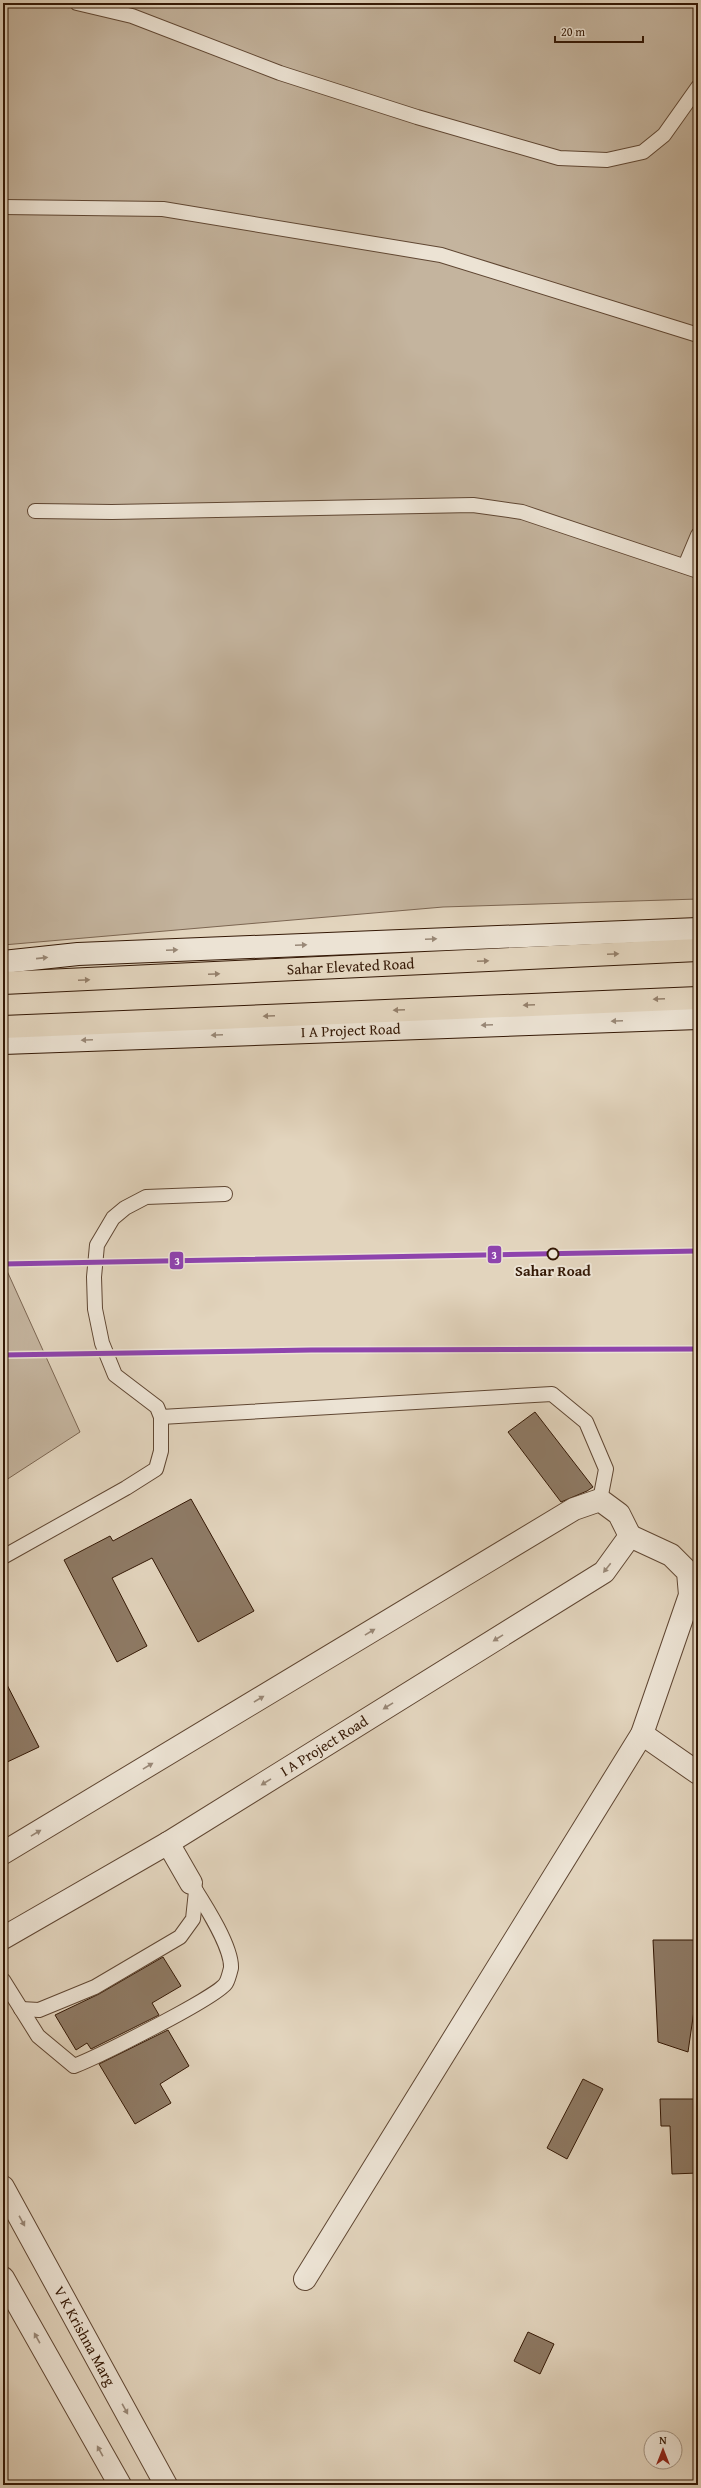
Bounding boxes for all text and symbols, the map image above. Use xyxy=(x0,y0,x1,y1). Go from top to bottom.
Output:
scale bar xyxy=(555,18,643,44)
text: 20 m xyxy=(561,23,585,40)
one-way arrow xyxy=(425,936,438,942)
one-way arrow xyxy=(295,941,307,948)
one-way arrow xyxy=(166,947,179,953)
one-way arrow xyxy=(607,951,619,958)
street label: Sahar Elevated Road xyxy=(286,952,415,980)
one-way arrow xyxy=(36,955,48,961)
one-way arrow xyxy=(477,958,490,964)
one-way arrow xyxy=(208,971,220,978)
one-way arrow xyxy=(78,977,91,983)
one-way arrow xyxy=(653,996,665,1003)
one-way arrow xyxy=(522,1002,535,1008)
one-way arrow xyxy=(392,1007,405,1013)
one-way arrow xyxy=(263,1012,275,1019)
street label: I A Project Road xyxy=(301,1018,401,1042)
one-way arrow xyxy=(610,1018,623,1024)
one-way arrow xyxy=(481,1022,493,1029)
one-way arrow xyxy=(210,1032,223,1038)
one-way arrow xyxy=(80,1037,93,1043)
line badge: 3 xyxy=(487,1245,502,1264)
text: 3 xyxy=(491,1247,497,1263)
marker: Sahar Road xyxy=(546,1247,560,1261)
line badge: 3 xyxy=(169,1251,184,1270)
text: 3 xyxy=(174,1253,180,1269)
place label: Sahar Road xyxy=(515,1260,591,1281)
one-way arrow xyxy=(603,1562,612,1573)
one-way arrow xyxy=(364,1628,376,1635)
one-way arrow xyxy=(493,1634,503,1642)
one-way arrow xyxy=(253,1695,265,1702)
one-way arrow xyxy=(382,1703,394,1710)
street label: I A Project Road xyxy=(276,1710,372,1781)
one-way arrow xyxy=(143,1762,153,1770)
one-way arrow xyxy=(260,1779,272,1786)
one-way arrow xyxy=(31,1829,41,1837)
one-way arrow xyxy=(18,2216,25,2227)
street label: V K Krishna Marg xyxy=(49,2282,121,2390)
one-way arrow xyxy=(33,2332,40,2344)
one-way arrow xyxy=(121,2403,128,2415)
north arrow xyxy=(643,2430,683,2470)
text: N xyxy=(659,2432,667,2448)
one-way arrow xyxy=(97,2445,104,2457)

